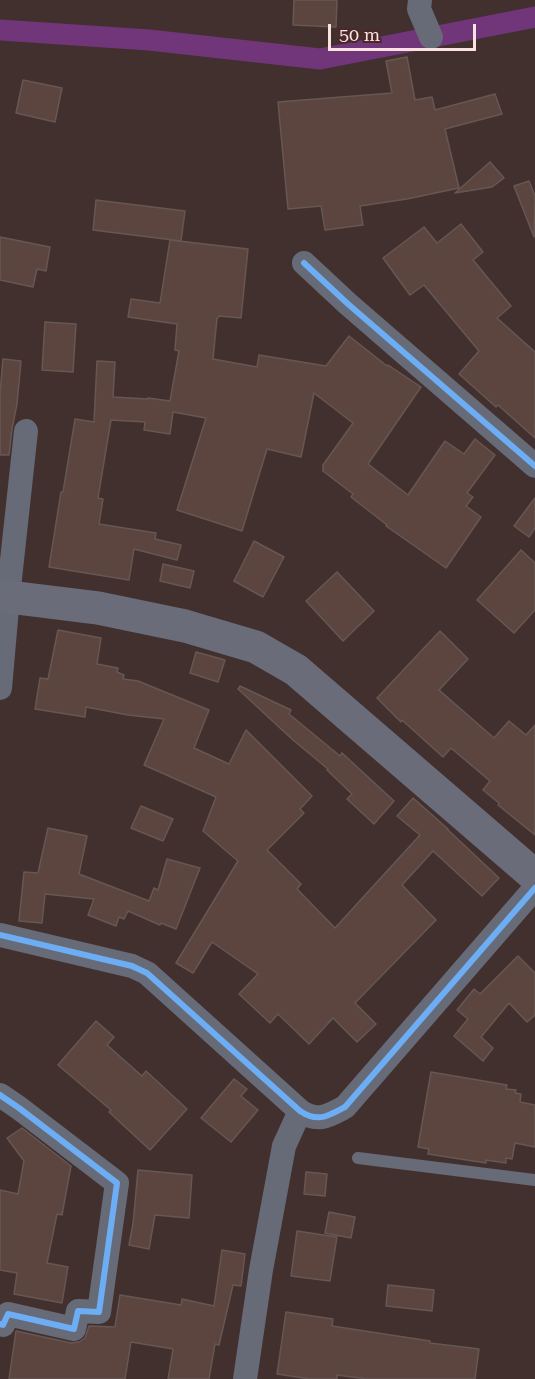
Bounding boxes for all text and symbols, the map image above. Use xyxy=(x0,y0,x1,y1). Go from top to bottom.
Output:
scale bar xyxy=(331,12,480,50)
text: 50 m xyxy=(339,24,380,45)

